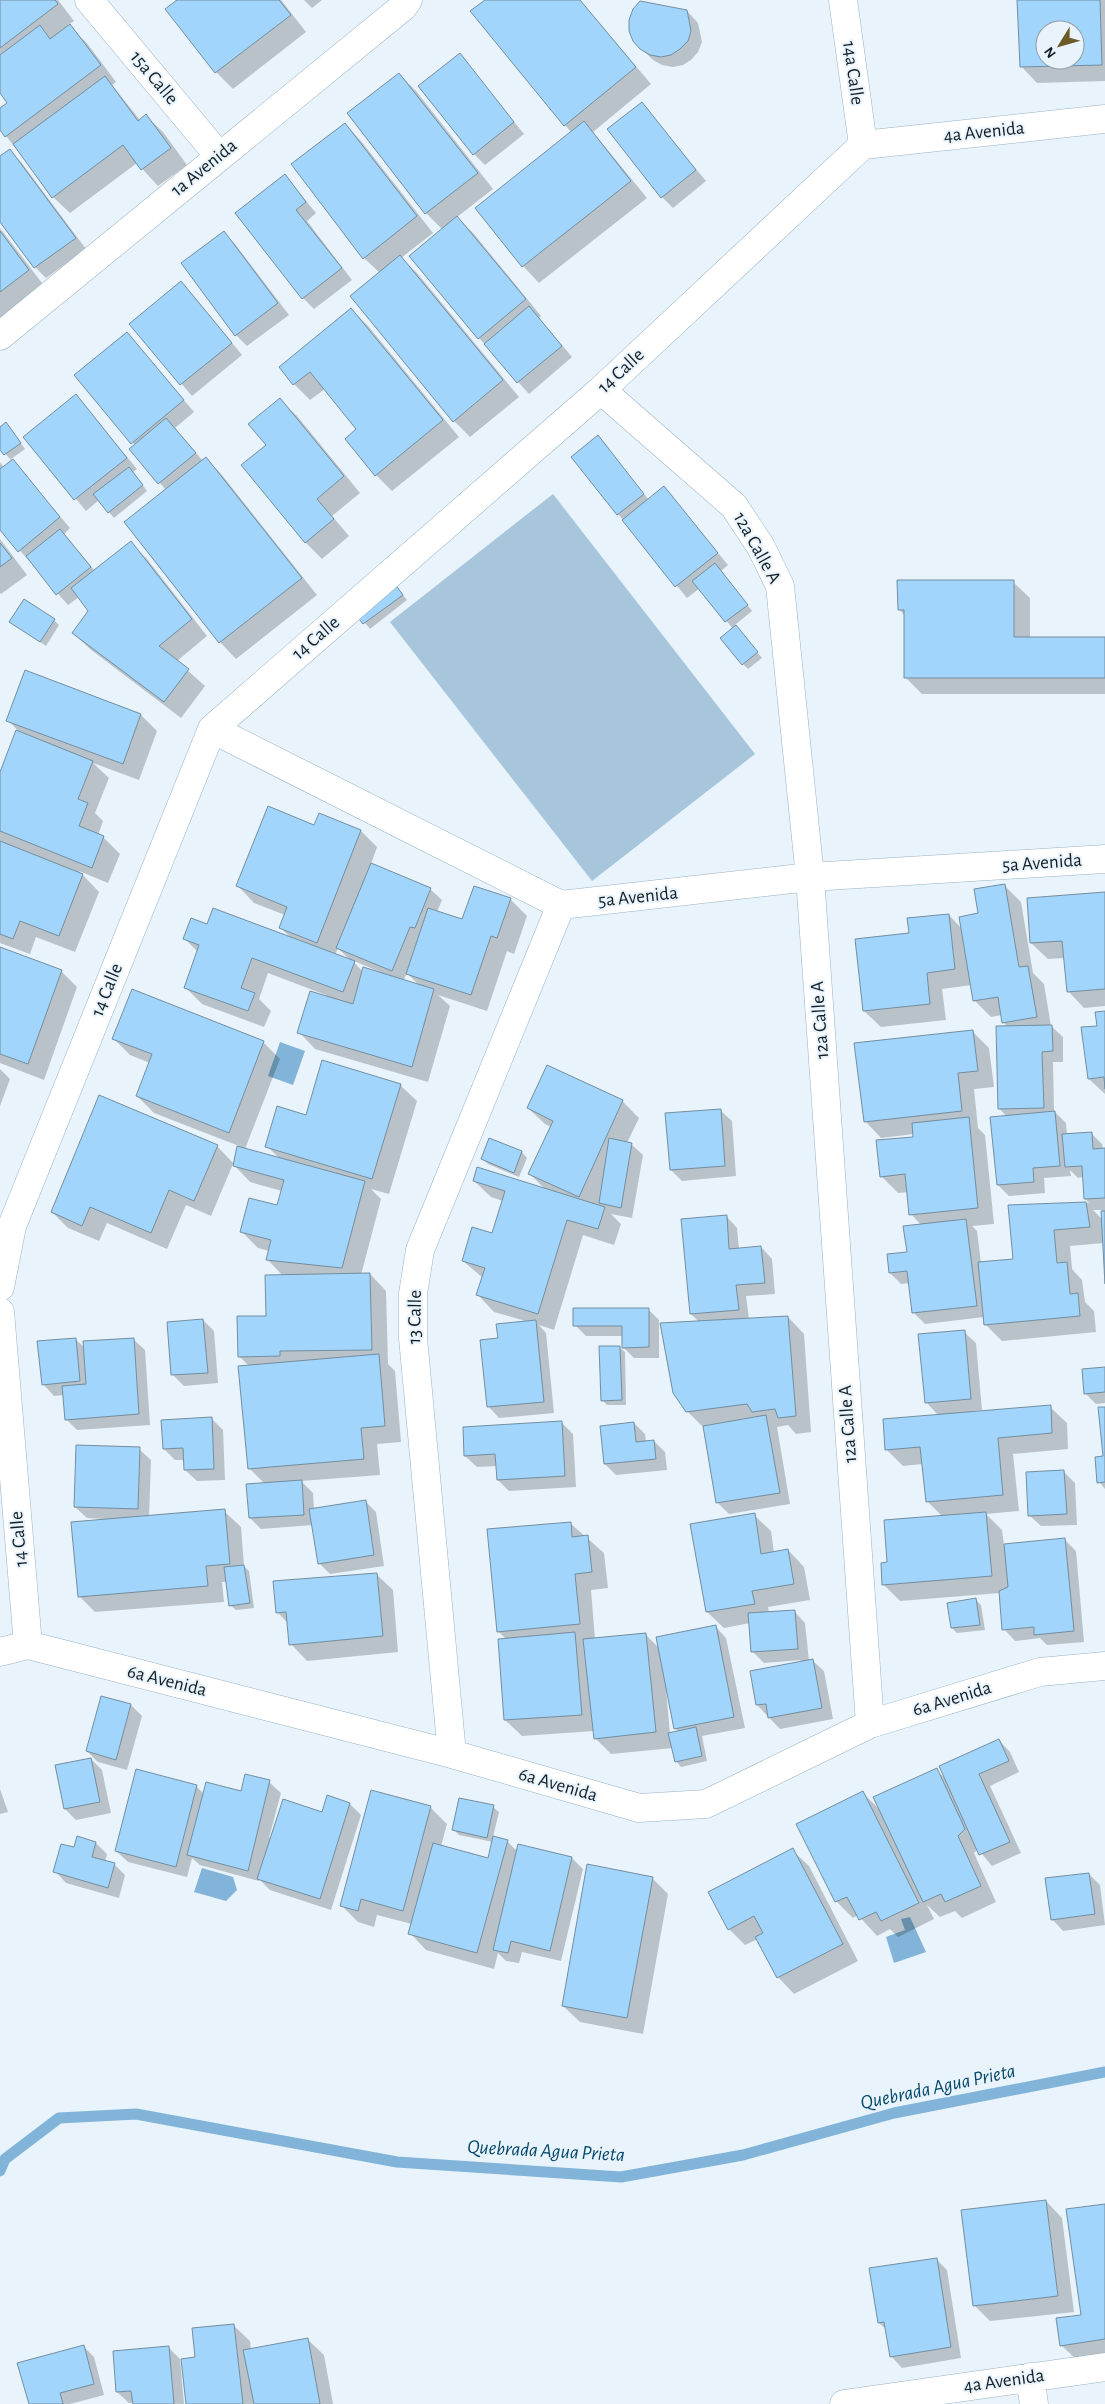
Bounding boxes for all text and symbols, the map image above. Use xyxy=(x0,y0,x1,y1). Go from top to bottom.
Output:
north arrow xyxy=(1035,20,1085,70)
street label: 14a Calle xyxy=(839,40,867,106)
text: N xyxy=(1042,44,1059,60)
street label: 15a Calle xyxy=(126,48,182,108)
street label: 4a Avenida xyxy=(943,118,1026,146)
street label: 1a Avenida xyxy=(167,136,241,200)
street label: 14 Calle xyxy=(594,345,648,397)
street label: 12a Calle A xyxy=(730,509,784,587)
street label: 14 Calle xyxy=(289,613,343,663)
street label: 5a Avenida xyxy=(1001,851,1083,875)
street label: 5a Avenida xyxy=(597,883,679,911)
street label: 14 Calle xyxy=(88,961,126,1019)
street label: 12a Calle A xyxy=(808,980,832,1060)
street label: 13 Calle xyxy=(405,1290,425,1344)
street label: 12a Calle A xyxy=(836,1384,860,1464)
street label: 14 Calle xyxy=(7,1510,31,1568)
street label: 6a Avenida xyxy=(125,1662,209,1700)
street label: 6a Avenida xyxy=(910,1678,994,1720)
street label: 6a Avenida xyxy=(516,1765,600,1805)
water label: Quebrada Agua Prieta xyxy=(859,2061,1017,2113)
water label: Quebrada Agua Prieta xyxy=(467,2137,625,2165)
street label: 4a Avenida xyxy=(962,2366,1046,2396)

